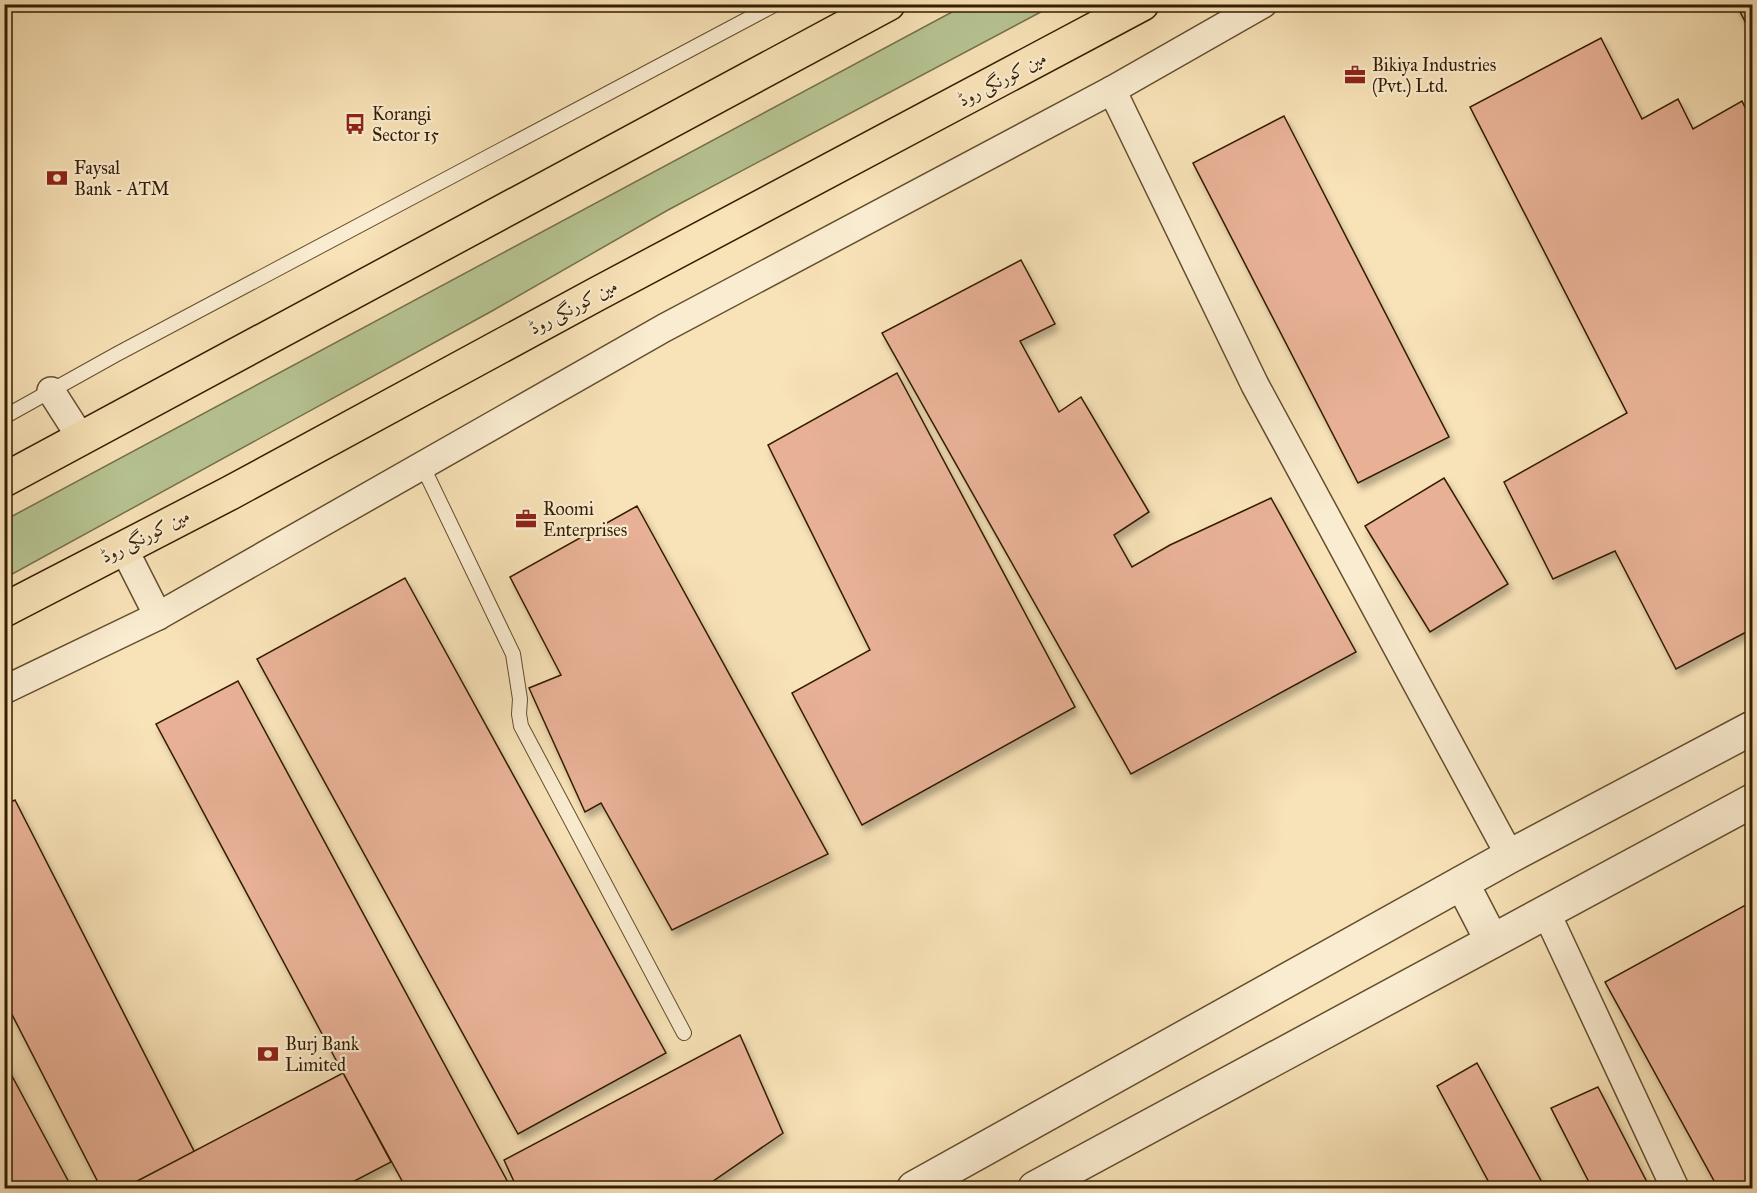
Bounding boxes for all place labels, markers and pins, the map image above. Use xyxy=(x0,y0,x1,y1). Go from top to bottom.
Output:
place label: Bikiya Industries (Pvt.) Ltd. xyxy=(1372,54,1496,98)
office icon: Bikiya Industries (Pvt.) Ltd. xyxy=(1343,63,1367,87)
place label: Korangi Sector 15 xyxy=(372,103,440,146)
bus stop icon: Korangi Sector 15 xyxy=(343,112,367,136)
place label: Faysal Bank - ATM xyxy=(74,157,169,200)
bank icon: Faysal Bank - ATM xyxy=(45,166,69,190)
place label: Roomi Enterprises xyxy=(543,498,627,541)
office icon: Roomi Enterprises xyxy=(514,507,538,531)
place label: Burj Bank Limited xyxy=(285,1033,360,1076)
bank icon: Burj Bank Limited xyxy=(256,1042,280,1066)

